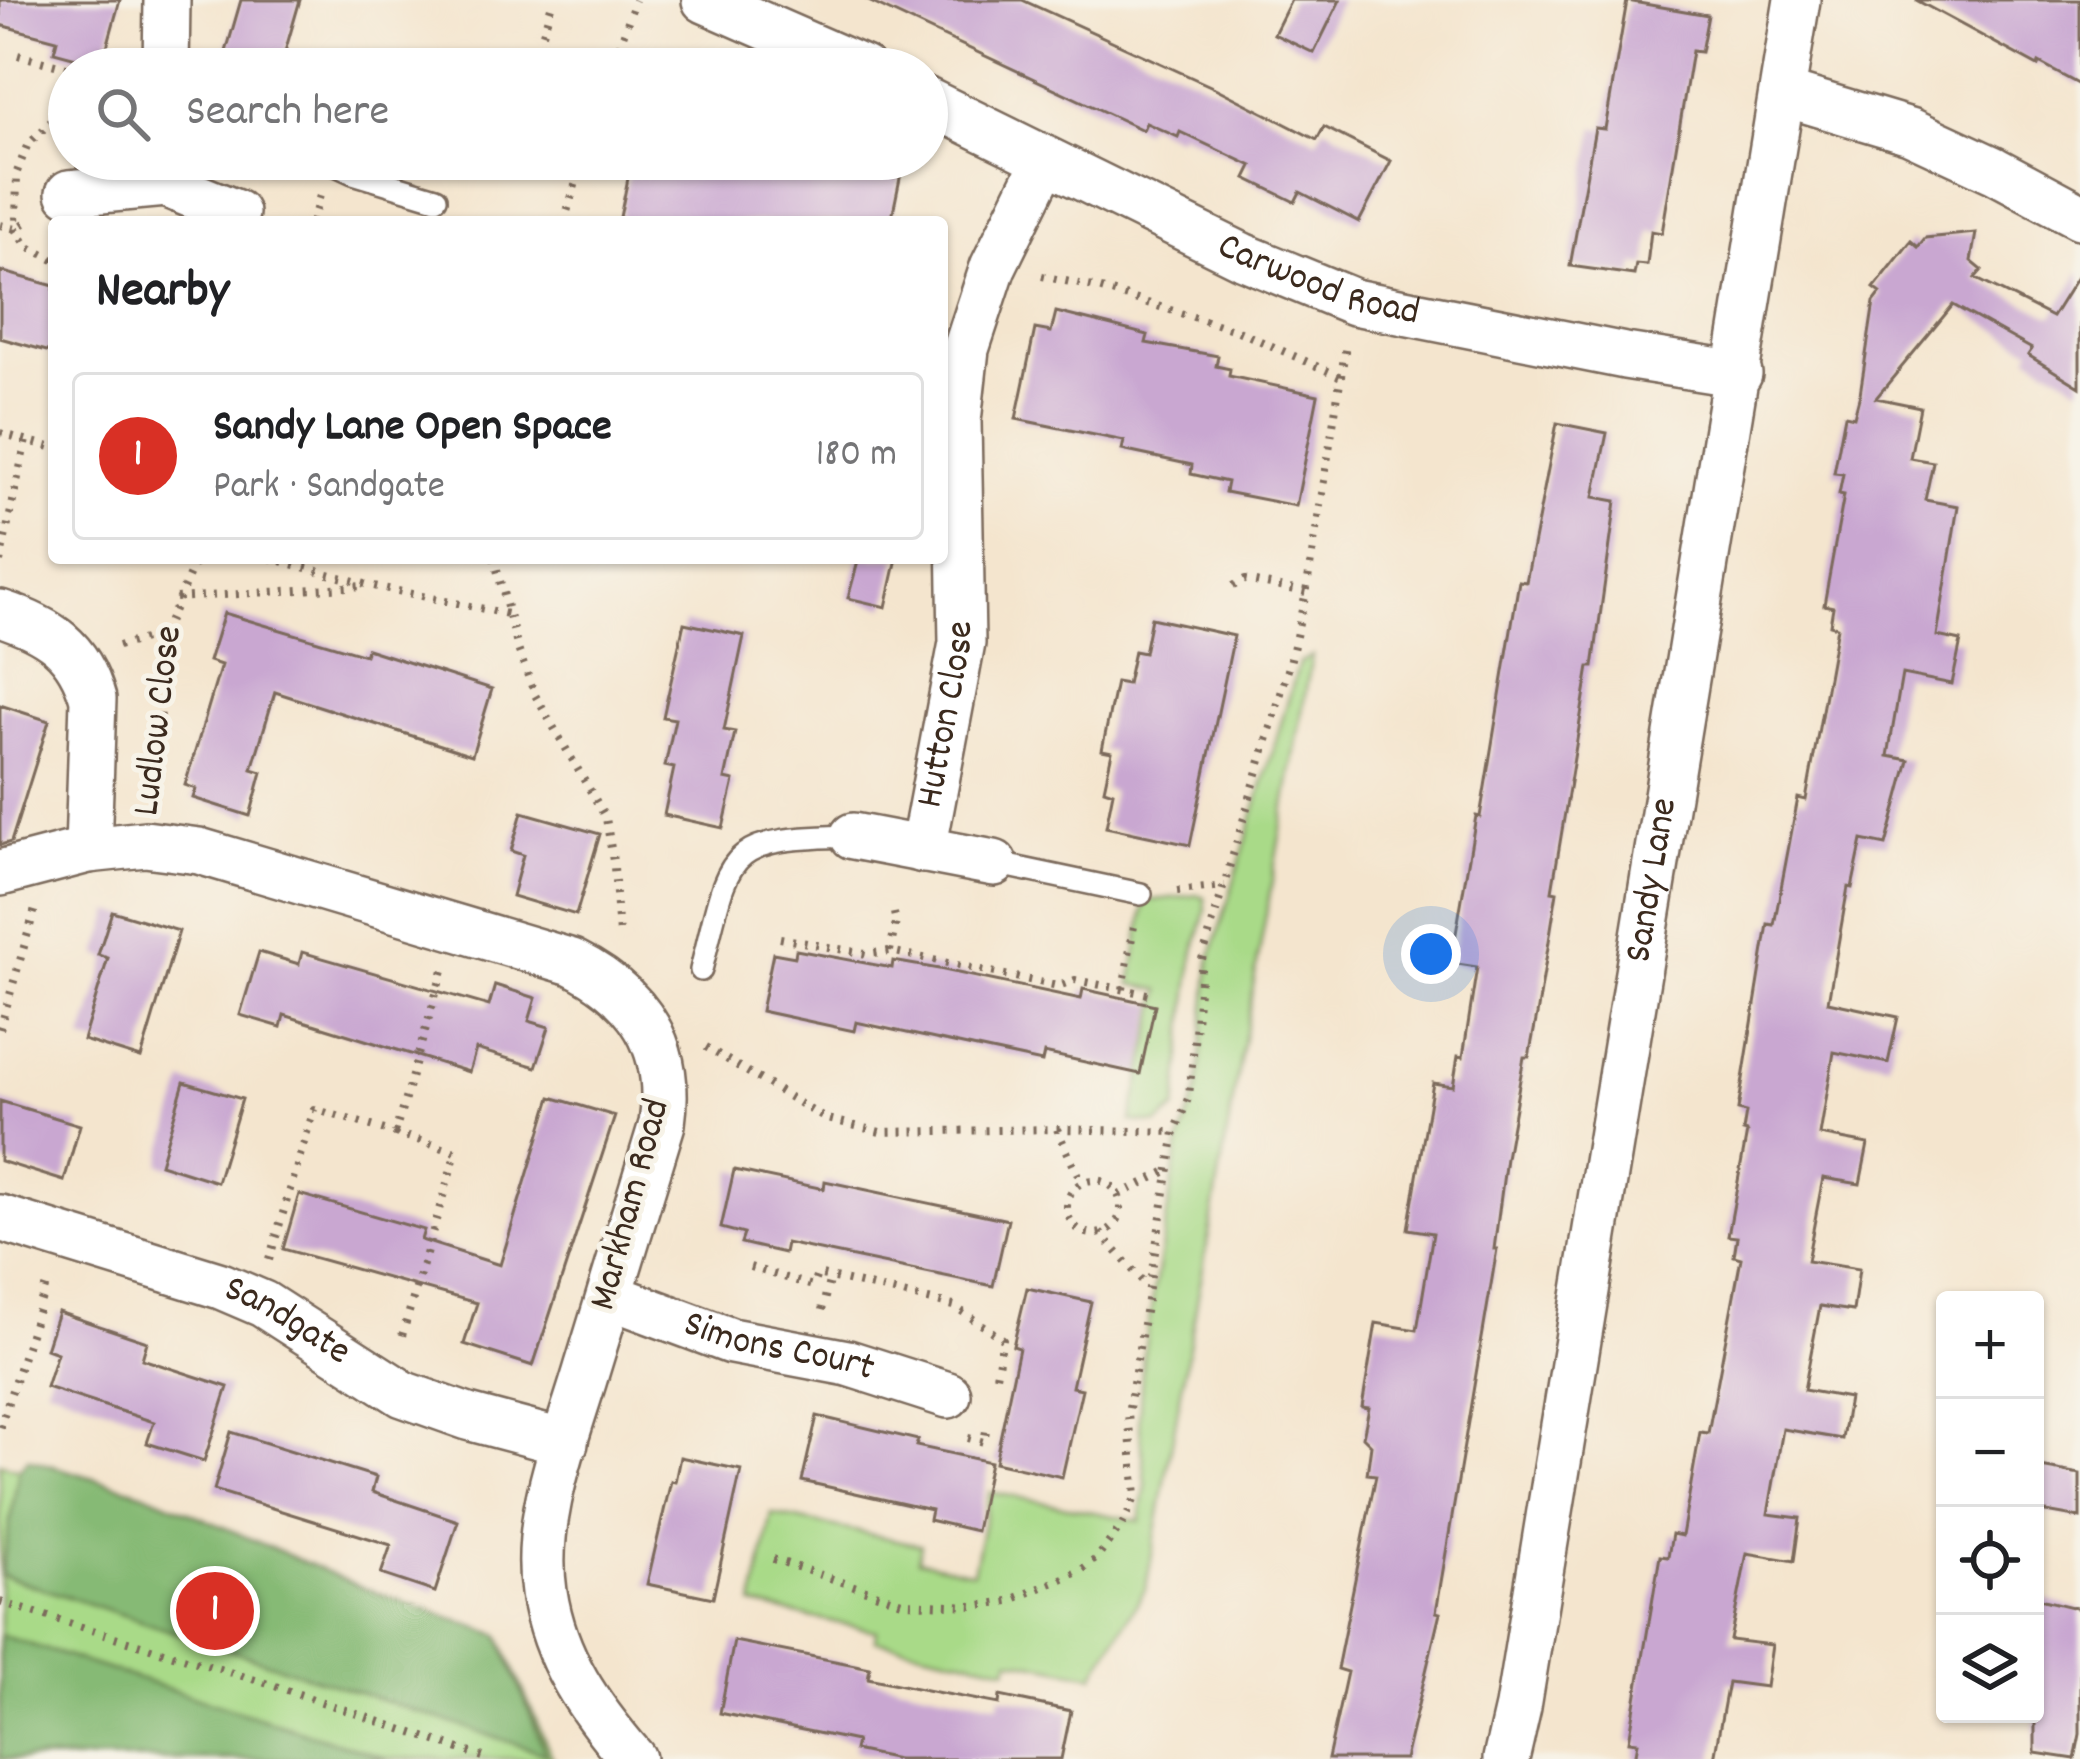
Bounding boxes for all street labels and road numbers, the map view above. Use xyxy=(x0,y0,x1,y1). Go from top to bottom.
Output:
street label: Carwood Road xyxy=(1207,220,1424,342)
street label: Hutton Close xyxy=(904,620,990,813)
street label: Ludlow Close xyxy=(121,623,199,819)
street label: Sandy Lane xyxy=(1613,794,1694,967)
street label: Markham Road xyxy=(577,1093,687,1317)
street label: Sandgate xyxy=(215,1263,361,1380)
street label: Simons Court xyxy=(675,1298,881,1397)

